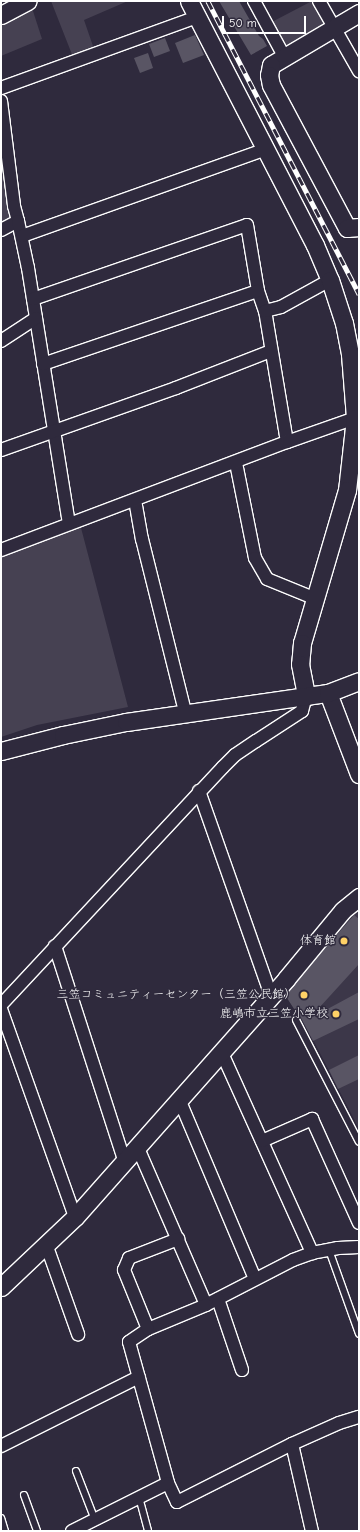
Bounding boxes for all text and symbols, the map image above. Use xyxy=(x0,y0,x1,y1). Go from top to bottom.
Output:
scale bar xyxy=(224,8,308,34)
text: 50 m xyxy=(229,16,257,30)
place label: 体育館 xyxy=(300,934,336,948)
marker: 体育館 xyxy=(339,936,349,946)
place label: 三笠コミュニティーセンター（三笠公民館） xyxy=(56,988,296,1002)
marker: 三笠コミュニティーセンター（三笠公民館） xyxy=(299,990,309,1000)
place label: 鹿嶋市立三笠小学校 xyxy=(220,1007,328,1021)
marker: 鹿嶋市立三笠小学校 xyxy=(331,1009,341,1019)

